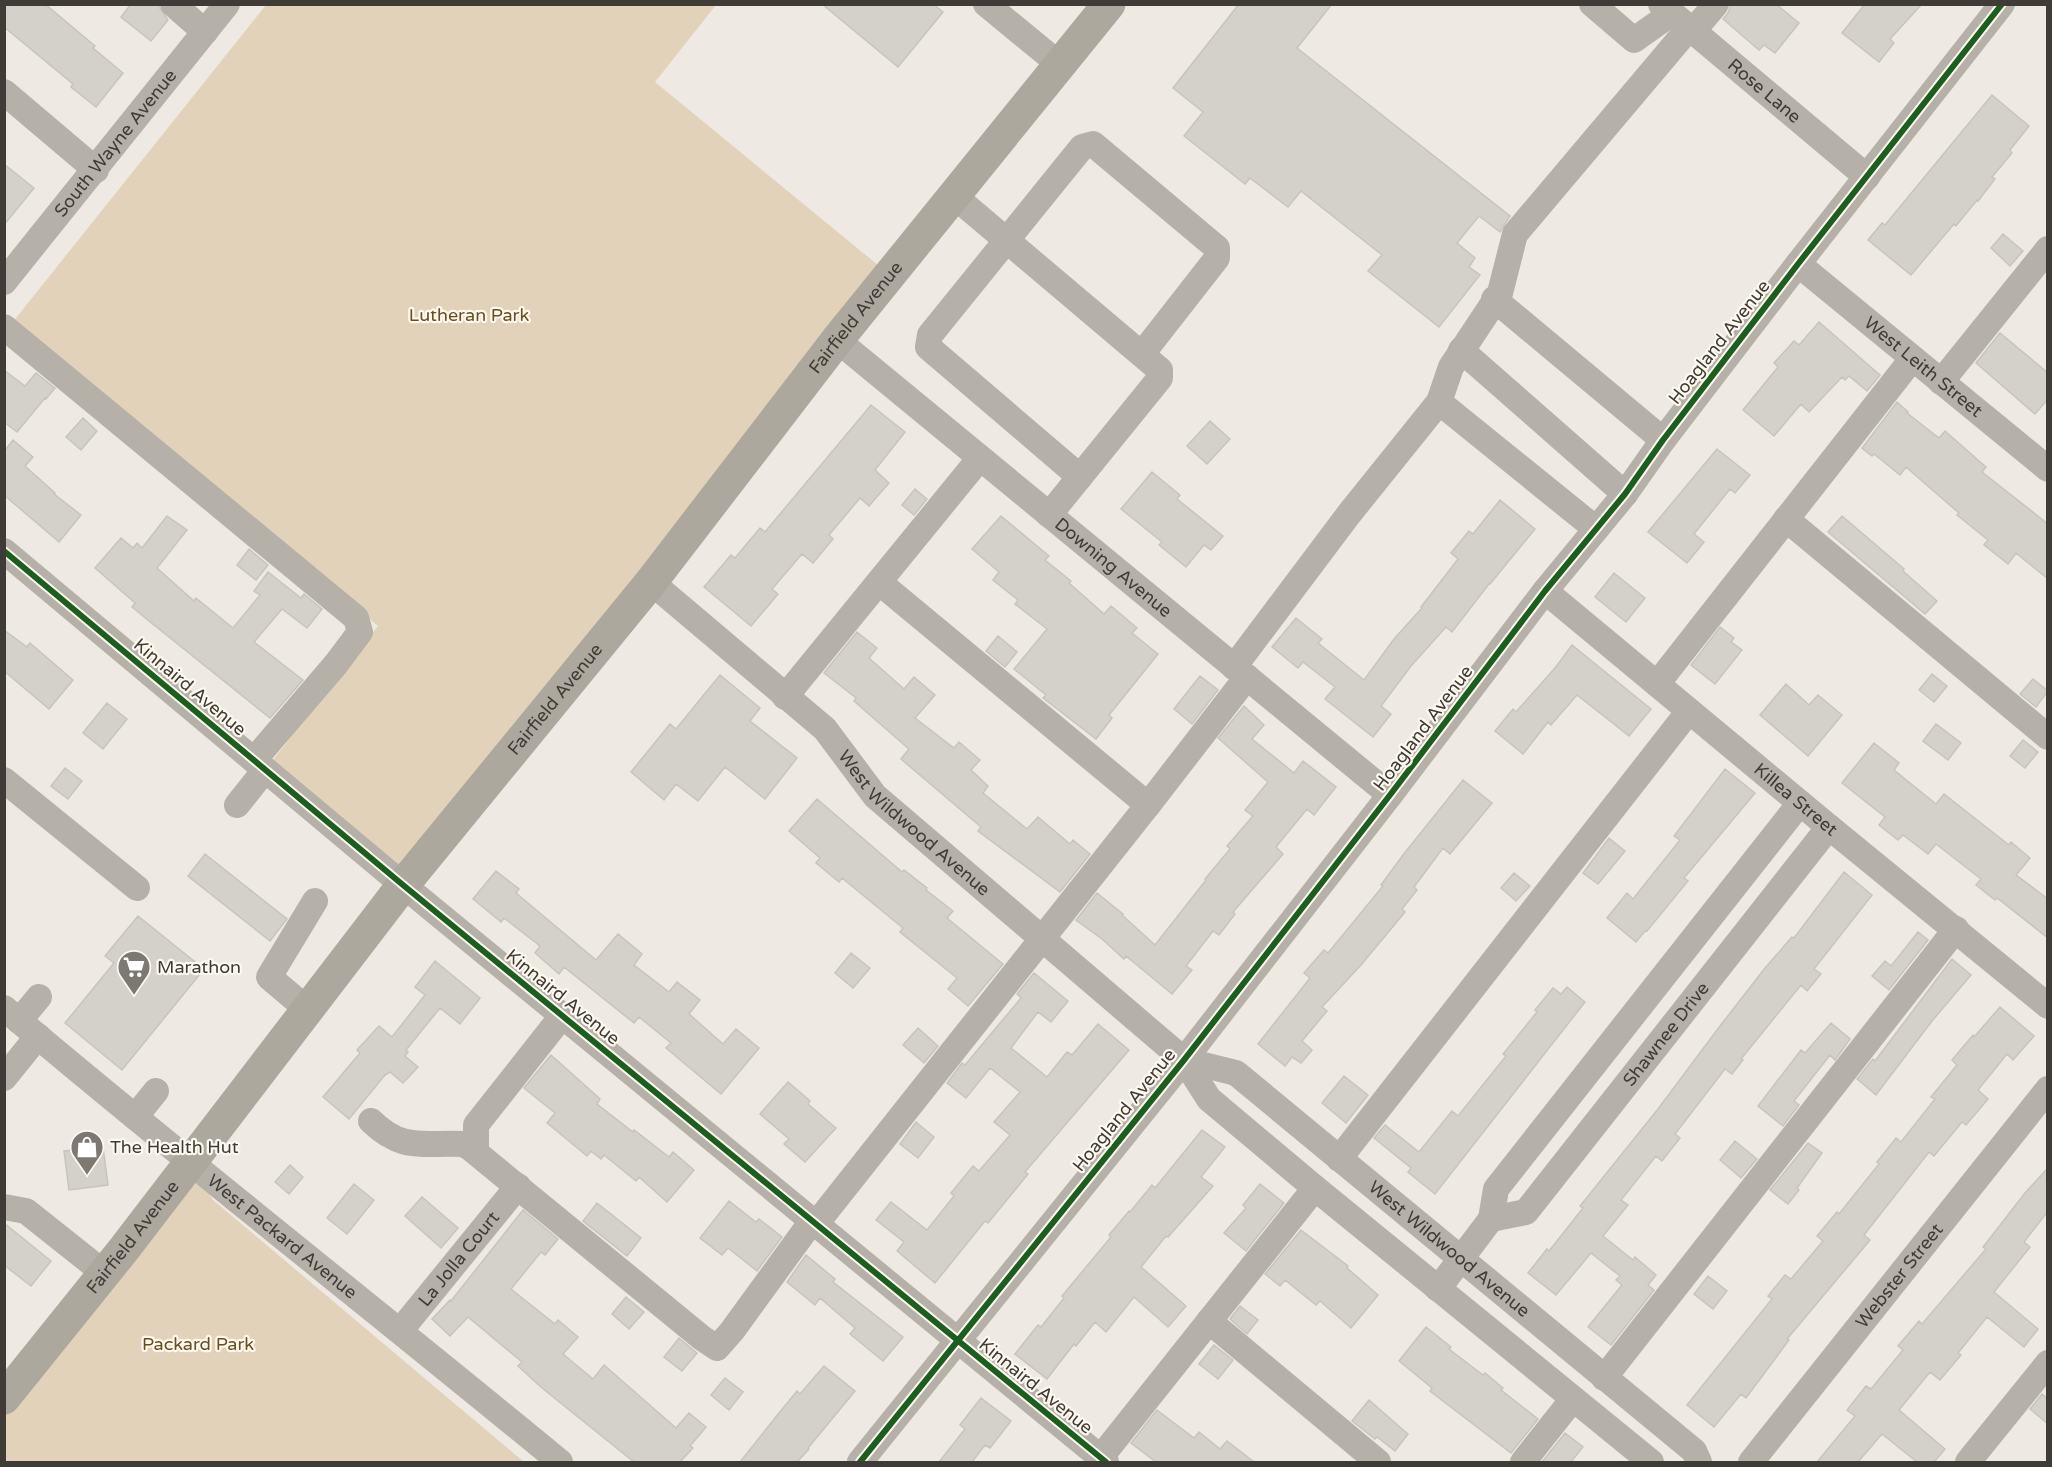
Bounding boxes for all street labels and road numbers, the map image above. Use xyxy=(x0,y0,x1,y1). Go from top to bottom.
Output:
street label: Rose Lane xyxy=(1723,54,1806,128)
street label: South Wayne Avenue xyxy=(50,65,181,221)
street label: Fairfield Avenue xyxy=(804,257,907,378)
street label: Hoagland Avenue xyxy=(1664,275,1774,409)
street label: West Leith Street xyxy=(1860,312,1987,422)
street label: Downing Avenue xyxy=(1050,513,1177,622)
street label: Kinnaird Avenue xyxy=(129,634,251,740)
street label: Fairfield Avenue xyxy=(503,639,607,760)
street label: Hoagland Avenue xyxy=(1369,661,1477,795)
street label: West Wildwood Avenue xyxy=(833,746,995,900)
street label: Killea Street xyxy=(1749,758,1842,841)
street label: Kinnaird Avenue xyxy=(502,944,624,1050)
street label: Shawnee Drive xyxy=(1618,978,1714,1091)
street label: Hoagland Avenue xyxy=(1068,1044,1180,1176)
street label: West Packard Avenue xyxy=(203,1170,361,1303)
street label: Fairfield Avenue xyxy=(81,1176,184,1298)
street label: West Wildwood Avenue xyxy=(1364,1176,1534,1322)
street label: La Jolla Court xyxy=(413,1207,504,1311)
street label: Webster Street xyxy=(1851,1219,1948,1333)
street label: Kinnaird Avenue xyxy=(975,1333,1097,1439)

